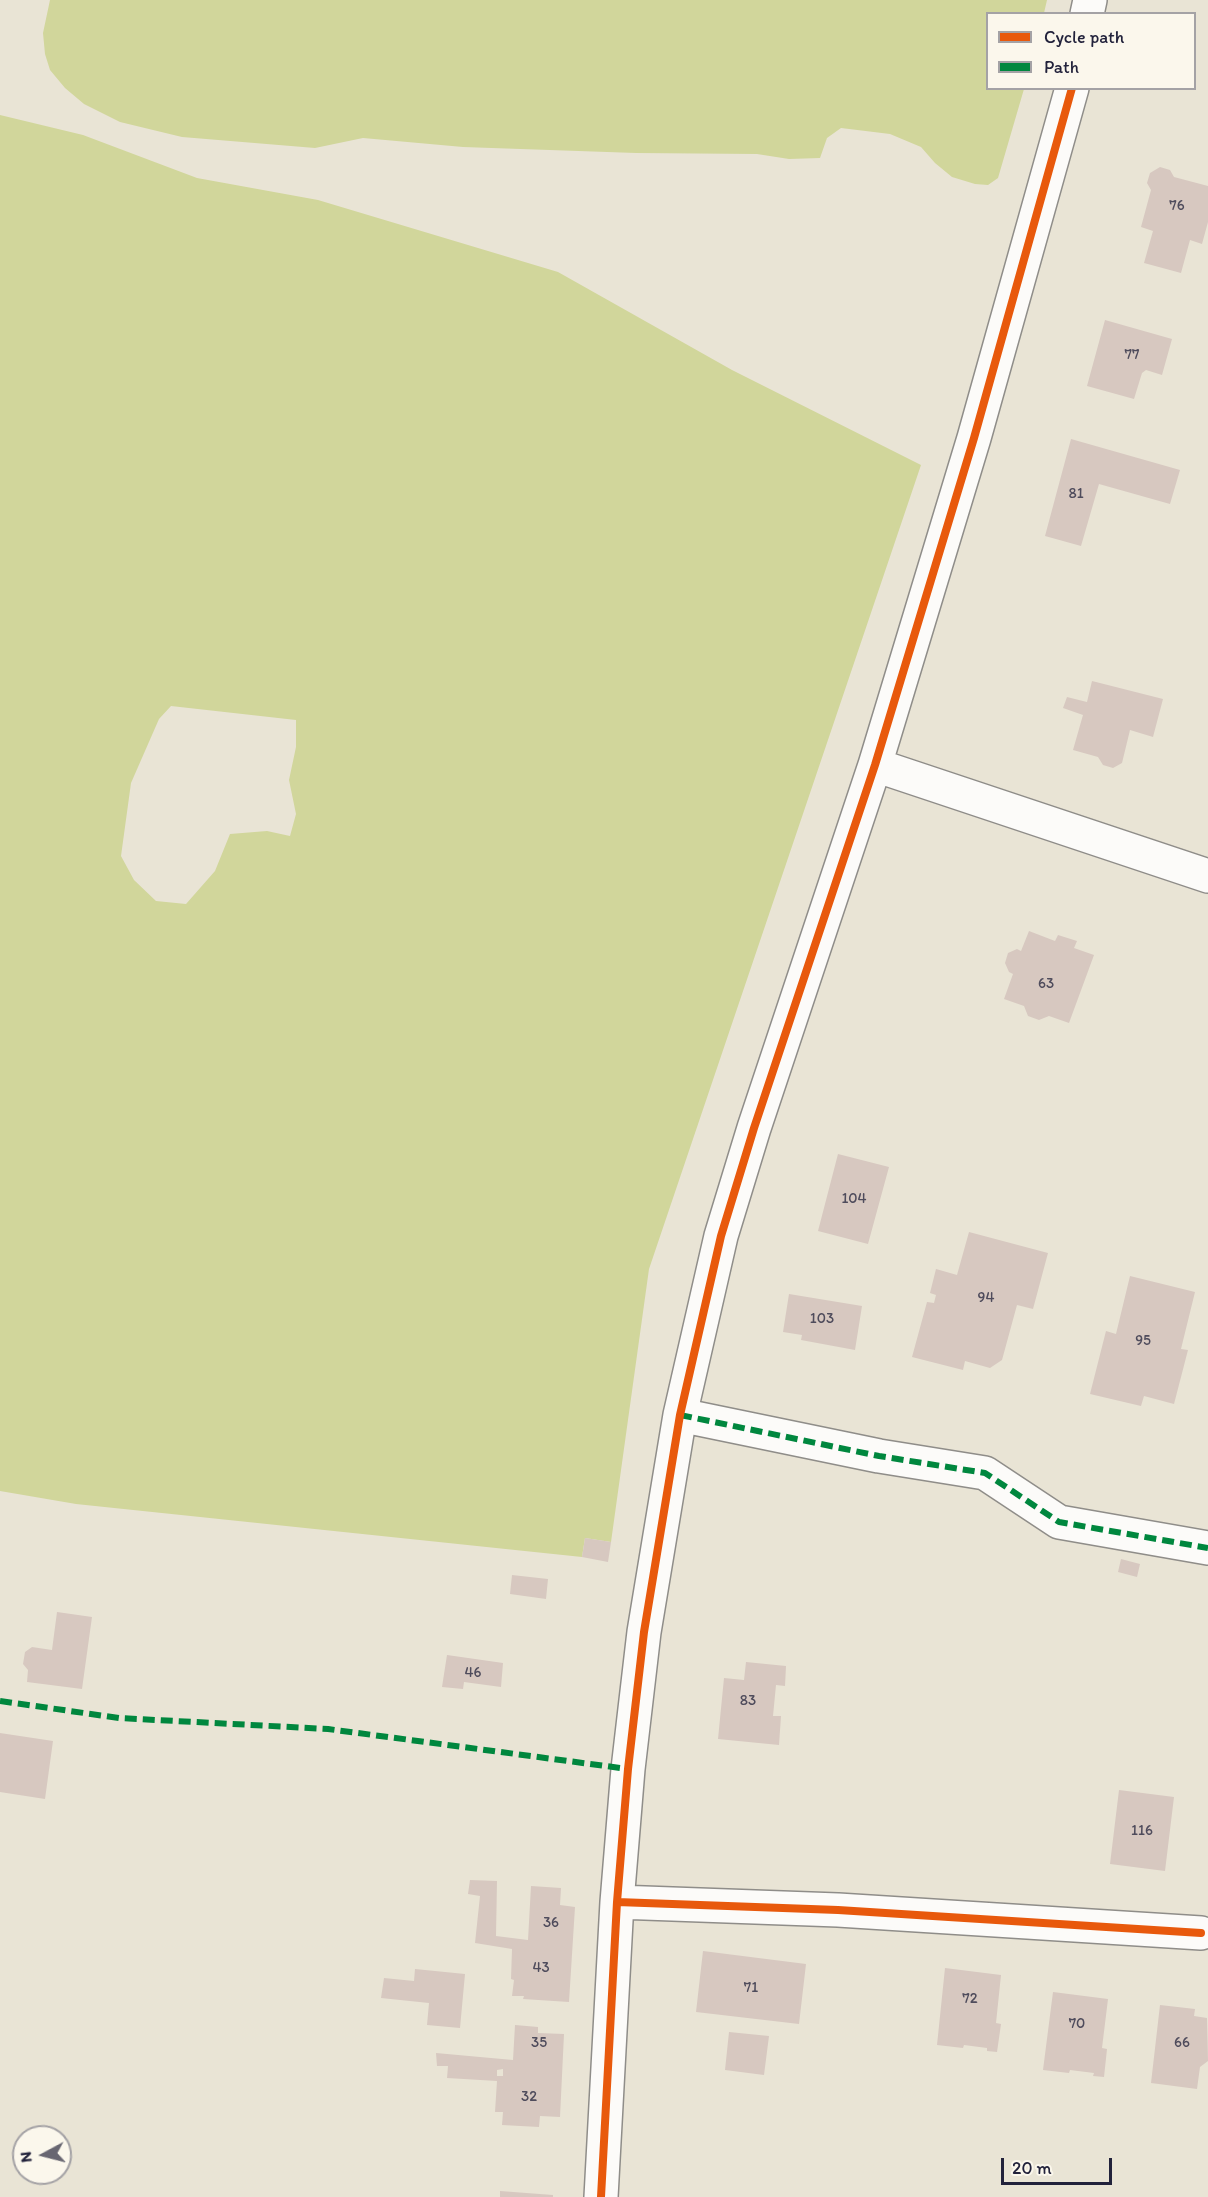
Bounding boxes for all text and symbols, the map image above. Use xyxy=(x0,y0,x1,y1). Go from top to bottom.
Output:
legend xyxy=(986,12,1196,90)
text: Cycle path xyxy=(1044,26,1124,48)
text: Path xyxy=(1044,56,1079,78)
house number: 76 xyxy=(1169,197,1185,215)
house number: 77 xyxy=(1125,346,1139,364)
house number: 81 xyxy=(1068,485,1084,503)
house number: 63 xyxy=(1038,975,1054,993)
house number: 104 xyxy=(841,1190,867,1208)
house number: 94 xyxy=(978,1289,994,1307)
house number: 103 xyxy=(810,1310,834,1328)
house number: 95 xyxy=(1135,1332,1151,1350)
house number: 46 xyxy=(465,1664,481,1682)
house number: 83 xyxy=(740,1692,756,1710)
house number: 116 xyxy=(1131,1822,1153,1840)
house number: 36 xyxy=(543,1914,559,1932)
house number: 43 xyxy=(532,1959,550,1977)
house number: 71 xyxy=(744,1979,758,1997)
house number: 72 xyxy=(962,1990,978,2008)
house number: 70 xyxy=(1069,2015,1085,2033)
house number: 35 xyxy=(531,2034,547,2052)
house number: 66 xyxy=(1174,2034,1190,2052)
house number: 32 xyxy=(521,2088,537,2106)
north arrow xyxy=(12,2125,72,2185)
scale bar xyxy=(1004,2146,1115,2184)
text: N xyxy=(16,2150,36,2164)
text: 20 m xyxy=(1012,2157,1052,2179)

